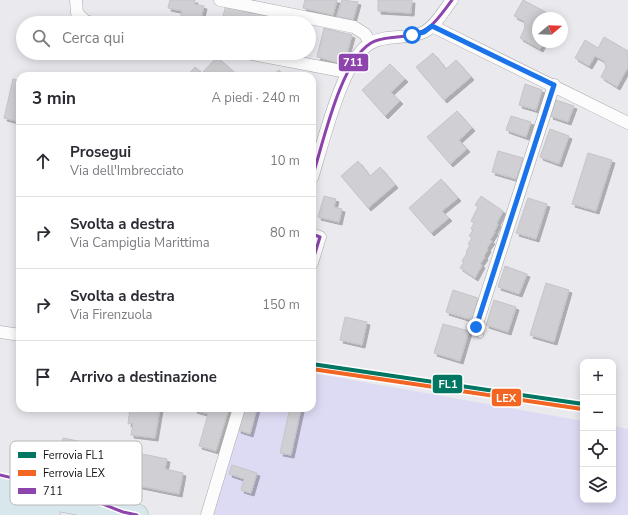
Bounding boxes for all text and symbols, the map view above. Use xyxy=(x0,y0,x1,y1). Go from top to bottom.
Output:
north arrow xyxy=(532,12,568,48)
search box xyxy=(16,16,316,60)
route start xyxy=(403,26,421,44)
icon: search xyxy=(30,27,52,49)
text: Cerca qui xyxy=(62,28,124,48)
line badge: 711 xyxy=(338,53,369,72)
text: 711 xyxy=(343,55,363,70)
text: 3 min xyxy=(32,87,76,110)
text: A piedi · 240 m xyxy=(212,89,300,107)
text: Prosegui xyxy=(70,142,131,162)
icon: ahead xyxy=(32,150,54,172)
text: 10 m xyxy=(270,152,300,170)
text: Via dell'Imbrecciato xyxy=(70,162,184,180)
text: Svolta a destra xyxy=(70,214,175,234)
icon: right xyxy=(32,222,54,244)
text: 80 m xyxy=(270,224,300,242)
text: Via Campiglia Marittima xyxy=(70,234,210,252)
text: Svolta a destra xyxy=(70,286,175,306)
icon: right xyxy=(32,294,54,316)
text: 150 m xyxy=(262,296,300,314)
text: Via Firenzuola xyxy=(70,306,153,324)
route end xyxy=(467,318,485,336)
map controls xyxy=(580,359,616,503)
button: + xyxy=(580,359,616,395)
icon: arrive xyxy=(32,366,54,388)
text: Arrivo a destinazione xyxy=(70,367,217,387)
line badge: FL1 xyxy=(432,374,463,394)
text: FL1 xyxy=(439,377,457,392)
line badge: LEX xyxy=(491,388,522,407)
text: LEX xyxy=(496,391,517,406)
button: − xyxy=(580,395,616,431)
button: locate xyxy=(580,431,616,467)
legend xyxy=(10,441,142,505)
text: Ferrovia FL1 xyxy=(43,448,104,463)
text: Ferrovia LEX xyxy=(43,466,106,481)
button: layers xyxy=(580,467,616,503)
text: 711 xyxy=(43,484,63,499)

